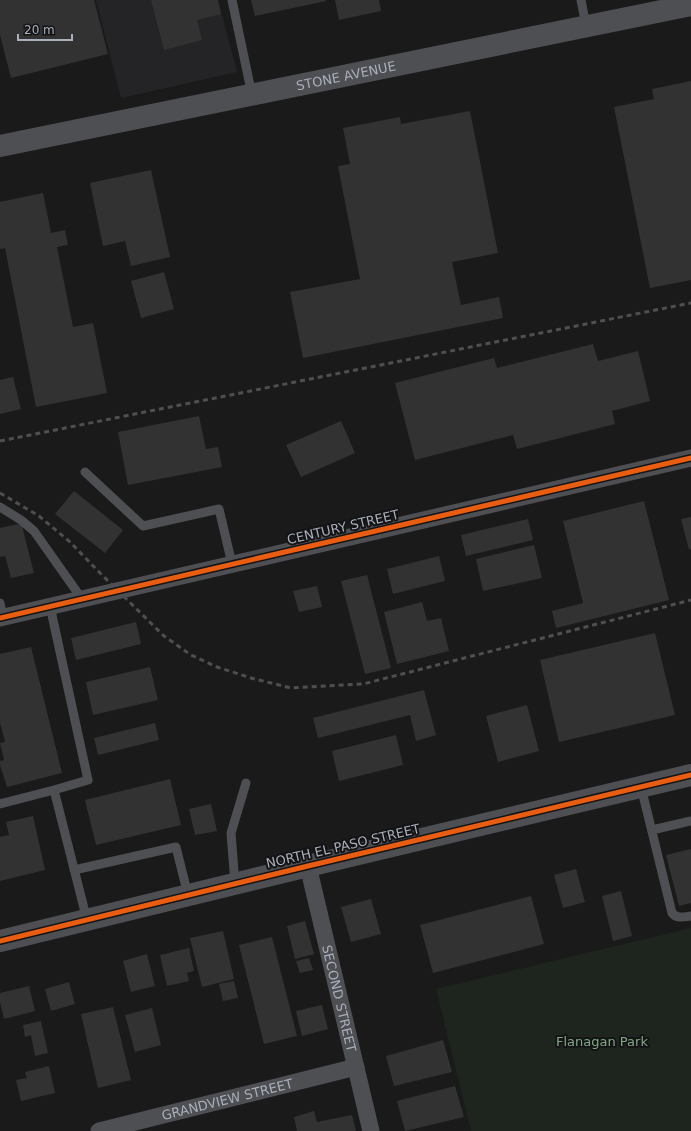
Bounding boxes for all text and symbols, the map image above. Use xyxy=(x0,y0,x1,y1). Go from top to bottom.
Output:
scale bar xyxy=(18,16,72,42)
text: 20 m xyxy=(24,23,55,37)
street label: STONE AVENUE xyxy=(295,58,397,93)
street label: CENTURY STREET xyxy=(286,507,400,547)
street label: NORTH EL PASO STREET xyxy=(265,821,422,871)
street label: SECOND STREET xyxy=(320,943,359,1053)
park label: Flanagan Park xyxy=(556,1034,648,1049)
street label: GRANDVIEW STREET xyxy=(160,1076,294,1123)

